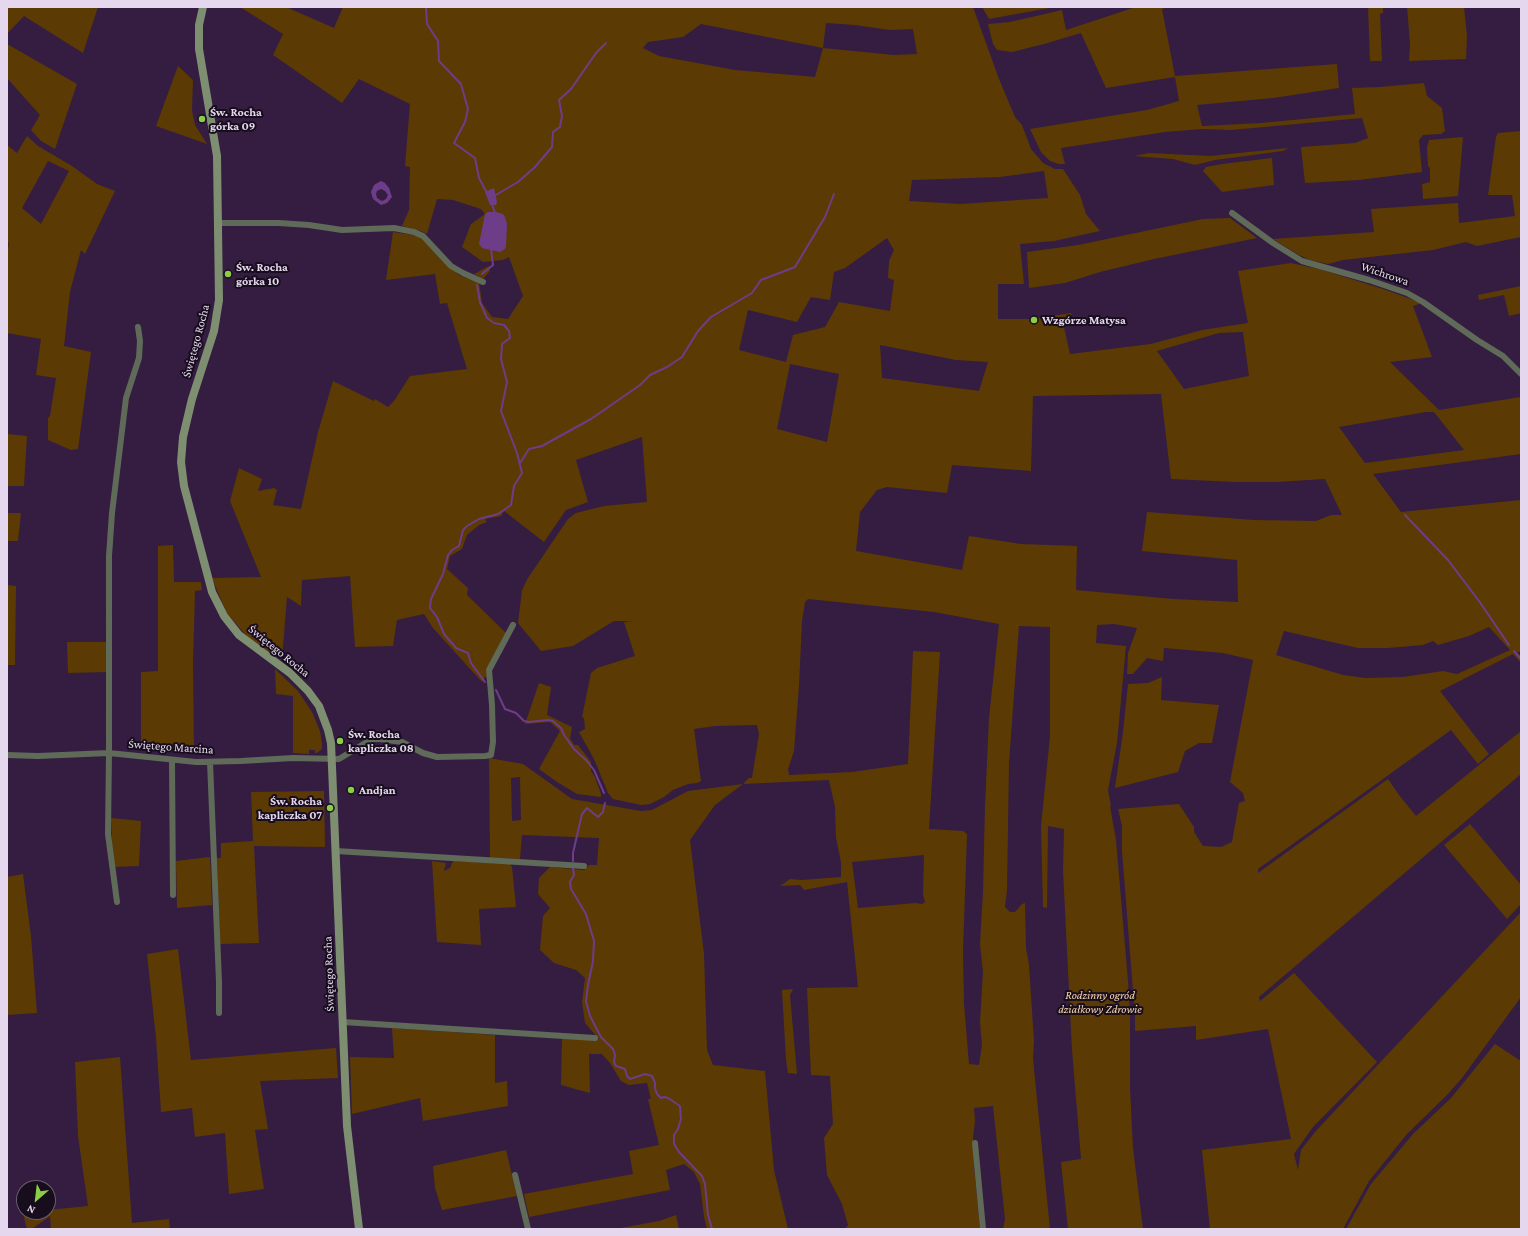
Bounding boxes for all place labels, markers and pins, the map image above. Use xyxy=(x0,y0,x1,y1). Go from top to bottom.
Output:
place label: Św. Rocha górka 09 xyxy=(210,105,262,133)
marker: Św. Rocha górka 09 xyxy=(197,114,207,124)
place label: Św. Rocha górka 10 xyxy=(236,260,288,288)
marker: Św. Rocha górka 10 xyxy=(223,269,233,279)
place label: Wzgórze Matysa xyxy=(1042,313,1126,327)
marker: Wzgórze Matysa xyxy=(1029,315,1039,325)
place label: Św. Rocha kapliczka 08 xyxy=(348,727,414,755)
marker: Św. Rocha kapliczka 08 xyxy=(335,736,345,746)
place label: Andjan xyxy=(359,783,396,797)
marker: Andjan xyxy=(346,785,356,795)
place label: Św. Rocha kapliczka 07 xyxy=(258,794,322,822)
marker: Św. Rocha kapliczka 07 xyxy=(325,803,335,813)

